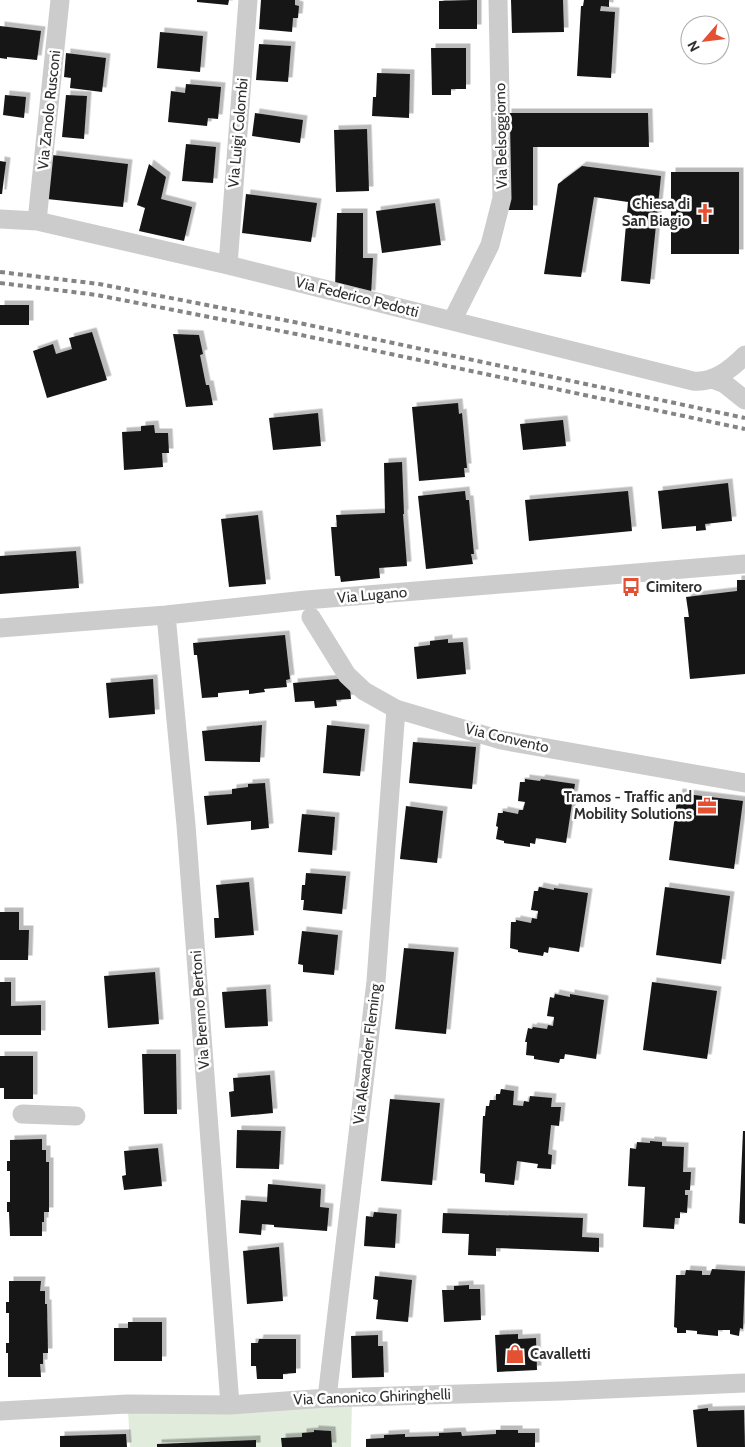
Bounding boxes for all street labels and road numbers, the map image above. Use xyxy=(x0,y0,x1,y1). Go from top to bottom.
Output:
street label: Via Zanolo Rusconi xyxy=(34,49,64,171)
street label: Via Luigi Colombi xyxy=(224,77,252,189)
street label: Via Belsoggiorno xyxy=(491,83,511,189)
street label: Via Federico Pedotti xyxy=(293,273,421,321)
street label: Via Lugano xyxy=(336,583,408,607)
street label: Via Convento xyxy=(463,720,551,756)
street label: Via Brenno Bertoni xyxy=(187,950,213,1070)
street label: Via Alexander Fleming xyxy=(349,982,385,1125)
street label: Via Canonico Ghiringhelli xyxy=(293,1385,451,1409)

